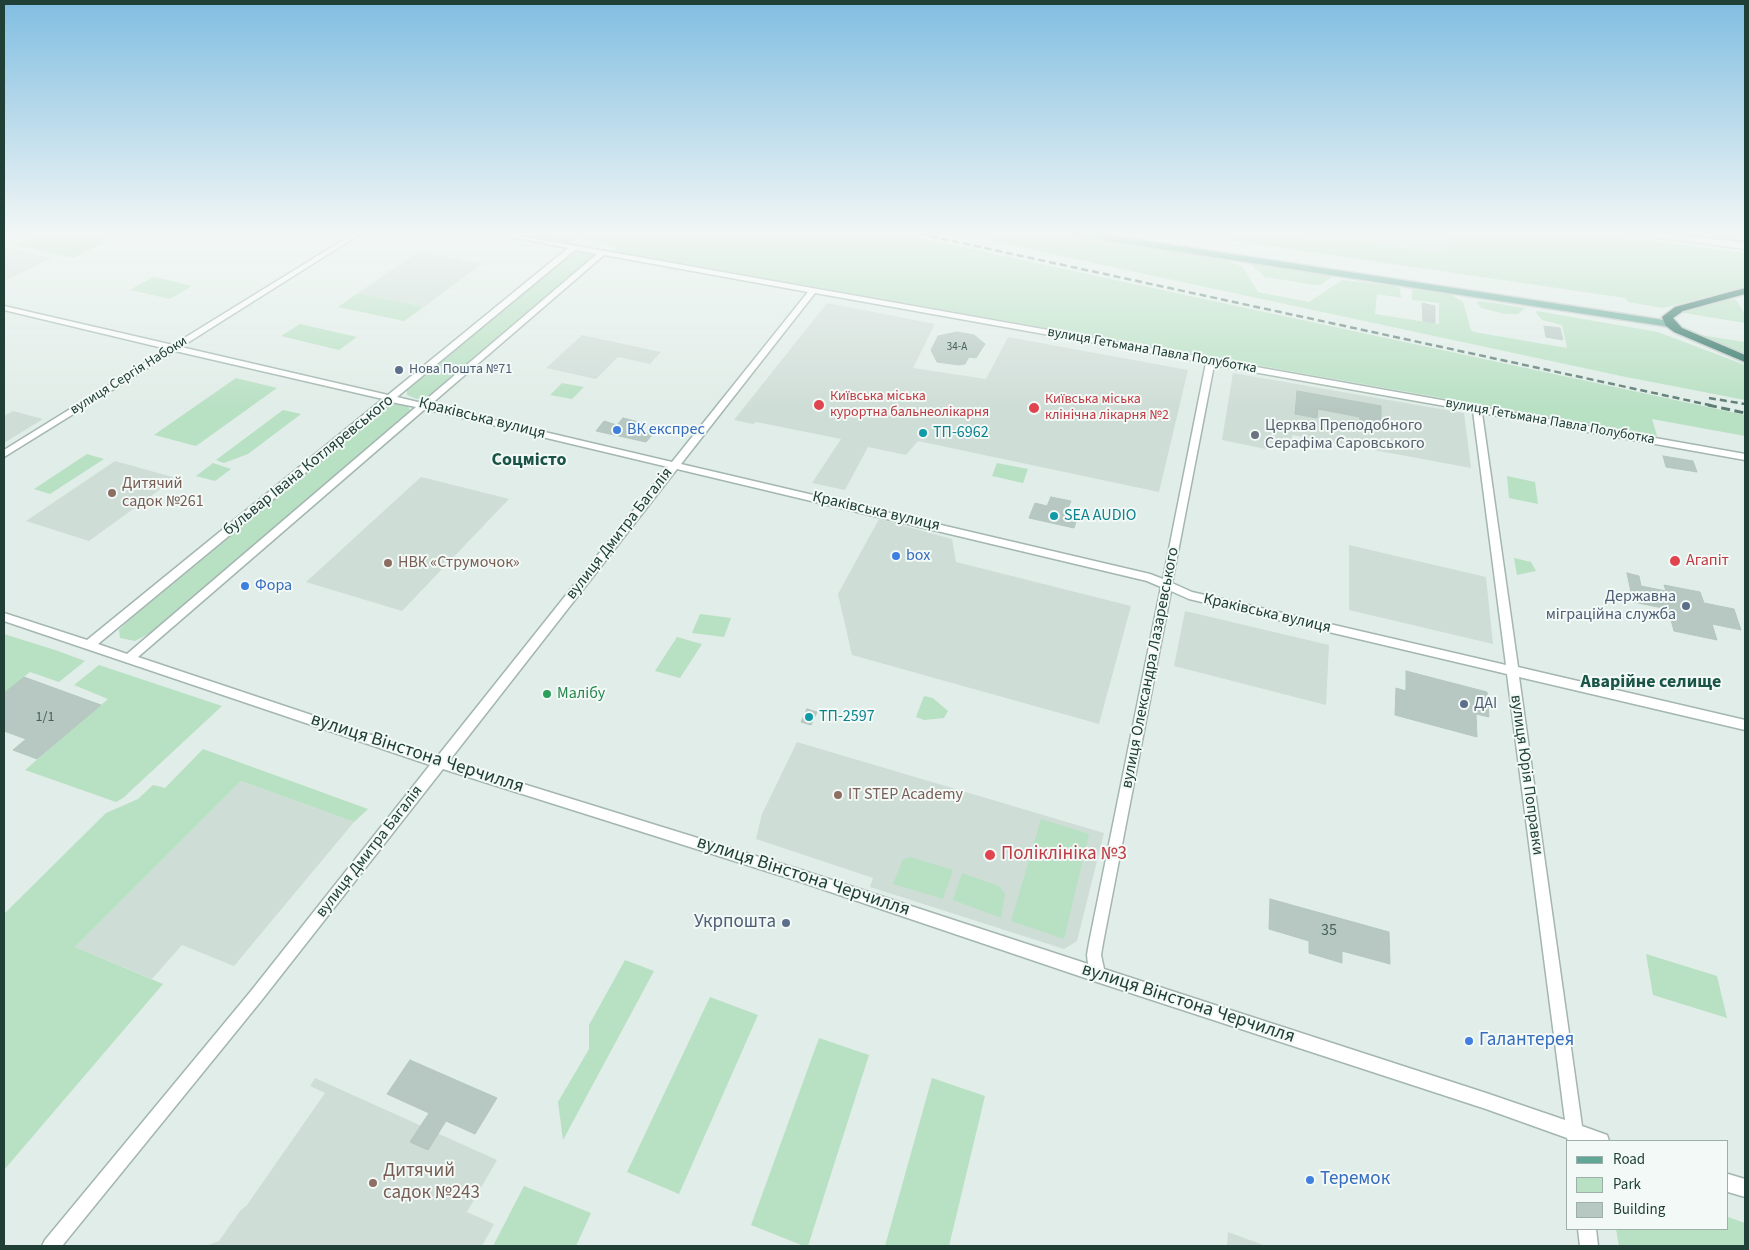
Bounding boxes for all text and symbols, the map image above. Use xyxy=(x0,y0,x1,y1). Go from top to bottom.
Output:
street label: вулиця Гетьмана Павла Полуботка xyxy=(1046,324,1258,378)
street label: вулиця Сергія Набоки xyxy=(67,333,191,419)
house number: 34-А xyxy=(947,341,967,355)
place label: Нова Пошта №71 xyxy=(409,362,512,378)
marker: Нова Пошта №71 xyxy=(393,364,405,376)
place label: Київська міська курортна бальнеолікарня xyxy=(830,389,989,422)
street label: бульвар Івана Котляревського xyxy=(220,391,398,541)
place label: Київська міська клінічна лікарня №2 xyxy=(1045,392,1169,424)
street label: Краківська вулиця xyxy=(416,394,548,444)
street label: вулиця Гетьмана Павла Полуботка xyxy=(1444,395,1656,449)
marker: Київська міська курортна бальнеолікарня xyxy=(812,398,826,412)
marker: Київська міська клінічна лікарня №2 xyxy=(1027,401,1041,415)
place label: Церква Преподобного Серафіма Саровського xyxy=(1265,416,1425,454)
place label: ВК експрес xyxy=(627,420,705,440)
place label: ТП-6962 xyxy=(933,423,989,443)
marker: ВК експрес xyxy=(611,424,623,436)
marker: ТП-6962 xyxy=(917,427,929,439)
marker: Церква Преподобного Серафіма Саровського xyxy=(1249,429,1261,441)
district label: Соцмісто xyxy=(492,450,566,472)
street label: вулиця Дмитра Багалія xyxy=(562,464,678,604)
place label: Дитячий садок №261 xyxy=(122,474,204,512)
marker: Дитячий садок №261 xyxy=(106,487,118,499)
street label: Краківська вулиця xyxy=(810,488,942,536)
place label: SEA AUDIO xyxy=(1064,506,1136,526)
marker: SEA AUDIO xyxy=(1048,510,1060,522)
place label: box xyxy=(906,546,930,566)
street label: вулиця Олександра Лазаревського xyxy=(1118,546,1184,790)
marker: box xyxy=(890,550,902,562)
place label: Агапіт xyxy=(1686,551,1729,571)
place label: НВК «Струмочок» xyxy=(398,553,520,573)
marker: Агапіт xyxy=(1668,554,1682,568)
marker: НВК «Струмочок» xyxy=(382,557,394,569)
place label: Фора xyxy=(255,576,292,596)
marker: Фора xyxy=(239,580,251,592)
place label: Державна міграційна служба xyxy=(1546,587,1676,625)
street label: Краківська вулиця xyxy=(1201,590,1333,638)
marker: Державна міграційна служба xyxy=(1680,600,1692,612)
district label: Аварійне селище xyxy=(1581,672,1721,694)
place label: Малібу xyxy=(557,684,605,704)
marker: Малібу xyxy=(541,688,553,700)
place label: ДАІ xyxy=(1474,694,1497,714)
street label: вулиця Юрія Поправки xyxy=(1505,694,1547,856)
marker: ДАІ xyxy=(1458,698,1470,710)
place label: ТП-2597 xyxy=(819,707,875,727)
street label: вулиця Вінстона Черчилля xyxy=(307,709,527,799)
house number: 1/1 xyxy=(36,710,54,726)
marker: ТП-2597 xyxy=(803,711,815,723)
street label: вулиця Дмитра Багалія xyxy=(312,782,428,922)
place label: IT STEP Academy xyxy=(848,785,963,805)
marker: IT STEP Academy xyxy=(832,789,844,801)
street label: вулиця Вінстона Черчилля xyxy=(693,832,913,922)
place label: Поліклініка №3 xyxy=(1001,844,1127,866)
marker: Поліклініка №3 xyxy=(983,848,997,862)
place label: Укрпошта xyxy=(694,912,776,934)
marker: Укрпошта xyxy=(780,917,792,929)
house number: 35 xyxy=(1321,921,1337,941)
street label: вулиця Вінстона Черчилля xyxy=(1078,959,1298,1049)
place label: Галантерея xyxy=(1479,1030,1574,1052)
marker: Галантерея xyxy=(1463,1035,1475,1047)
legend xyxy=(1566,1140,1729,1230)
text: Road xyxy=(1613,1149,1645,1170)
place label: Дитячий садок №243 xyxy=(383,1161,480,1205)
place label: Теремок xyxy=(1320,1169,1390,1191)
marker: Теремок xyxy=(1304,1174,1316,1186)
text: Park xyxy=(1613,1174,1641,1195)
marker: Дитячий садок №243 xyxy=(367,1177,379,1189)
text: Building xyxy=(1613,1199,1665,1220)

